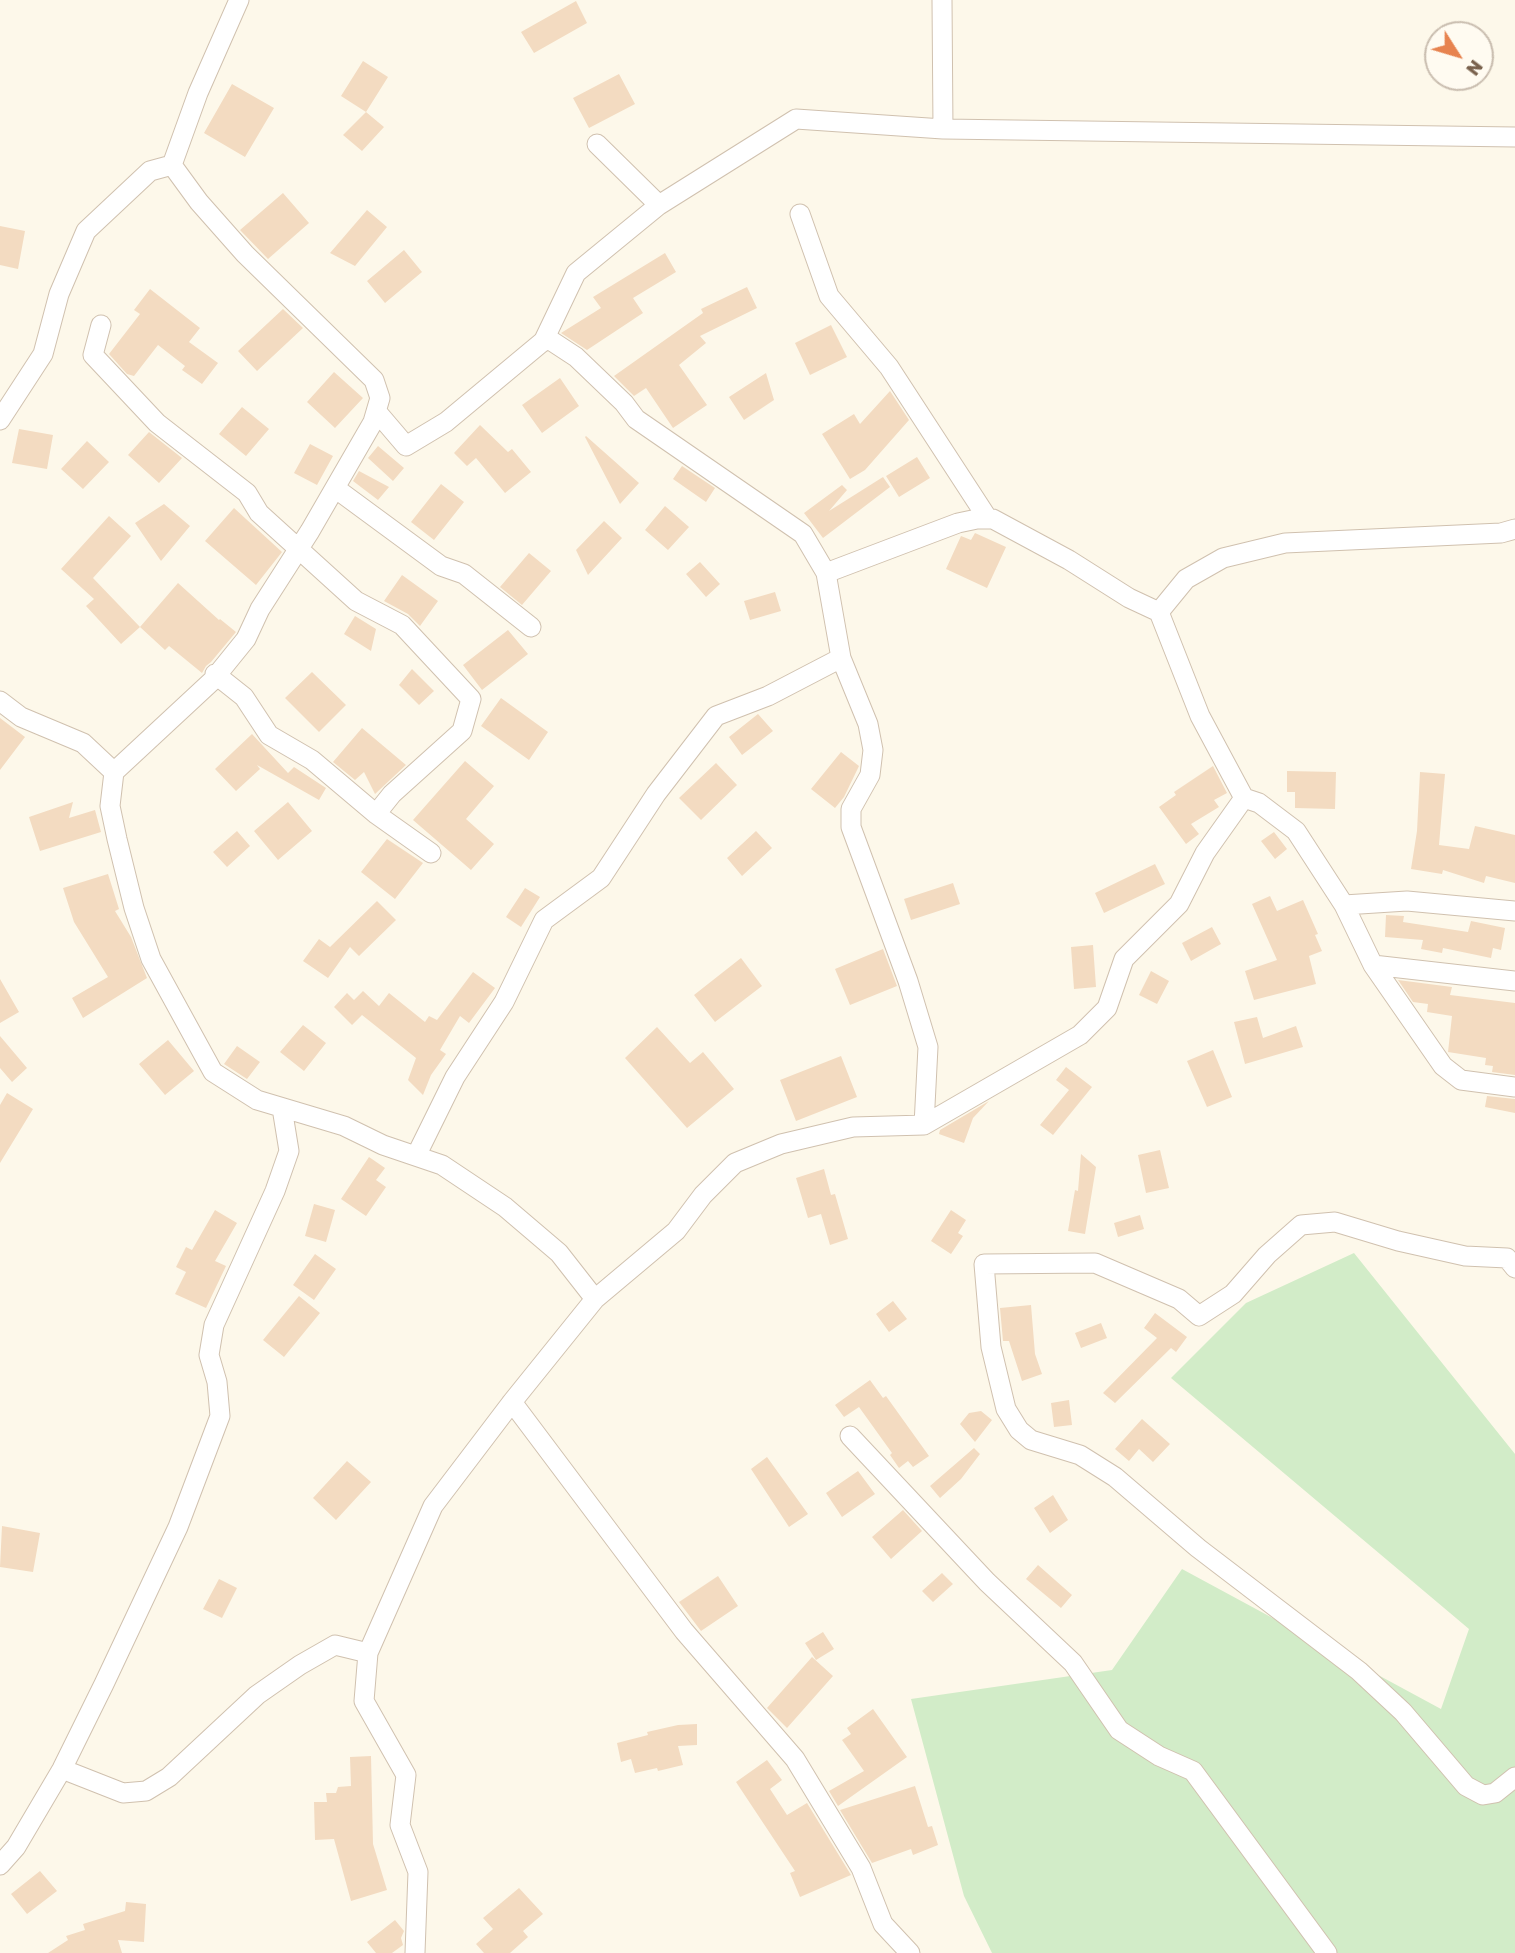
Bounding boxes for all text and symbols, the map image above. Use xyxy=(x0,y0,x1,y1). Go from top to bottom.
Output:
north arrow xyxy=(1424,21,1494,91)
text: N xyxy=(1461,55,1488,80)

